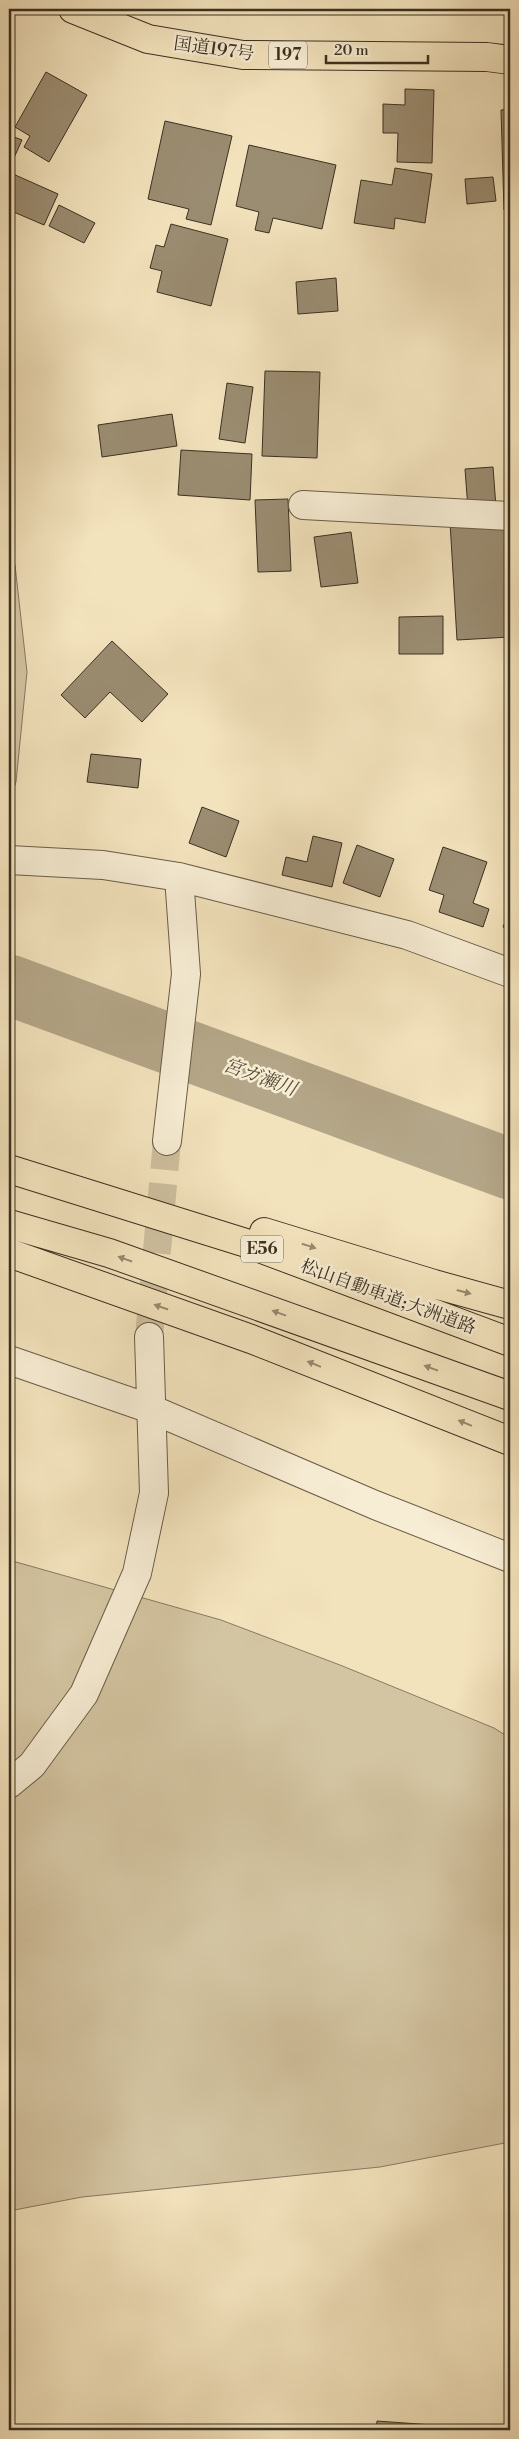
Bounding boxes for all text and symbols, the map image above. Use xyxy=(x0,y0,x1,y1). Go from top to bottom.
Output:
street label: 国道197号 xyxy=(172,32,256,66)
scale bar xyxy=(326,32,429,64)
text: 20 m xyxy=(334,41,369,60)
road number: 197 xyxy=(269,42,307,68)
water label: 宮ガ瀬川 xyxy=(220,1053,302,1102)
road number: E56 xyxy=(241,1236,283,1262)
one-way arrow xyxy=(301,1242,316,1250)
one-way arrow xyxy=(118,1255,133,1262)
street label: 松山自動車道;大洲道路 xyxy=(297,1255,479,1339)
one-way arrow xyxy=(457,1289,472,1297)
one-way arrow xyxy=(154,1303,169,1310)
one-way arrow xyxy=(271,1309,286,1316)
one-way arrow xyxy=(307,1359,321,1367)
one-way arrow xyxy=(424,1364,439,1371)
one-way arrow xyxy=(457,1419,472,1427)

